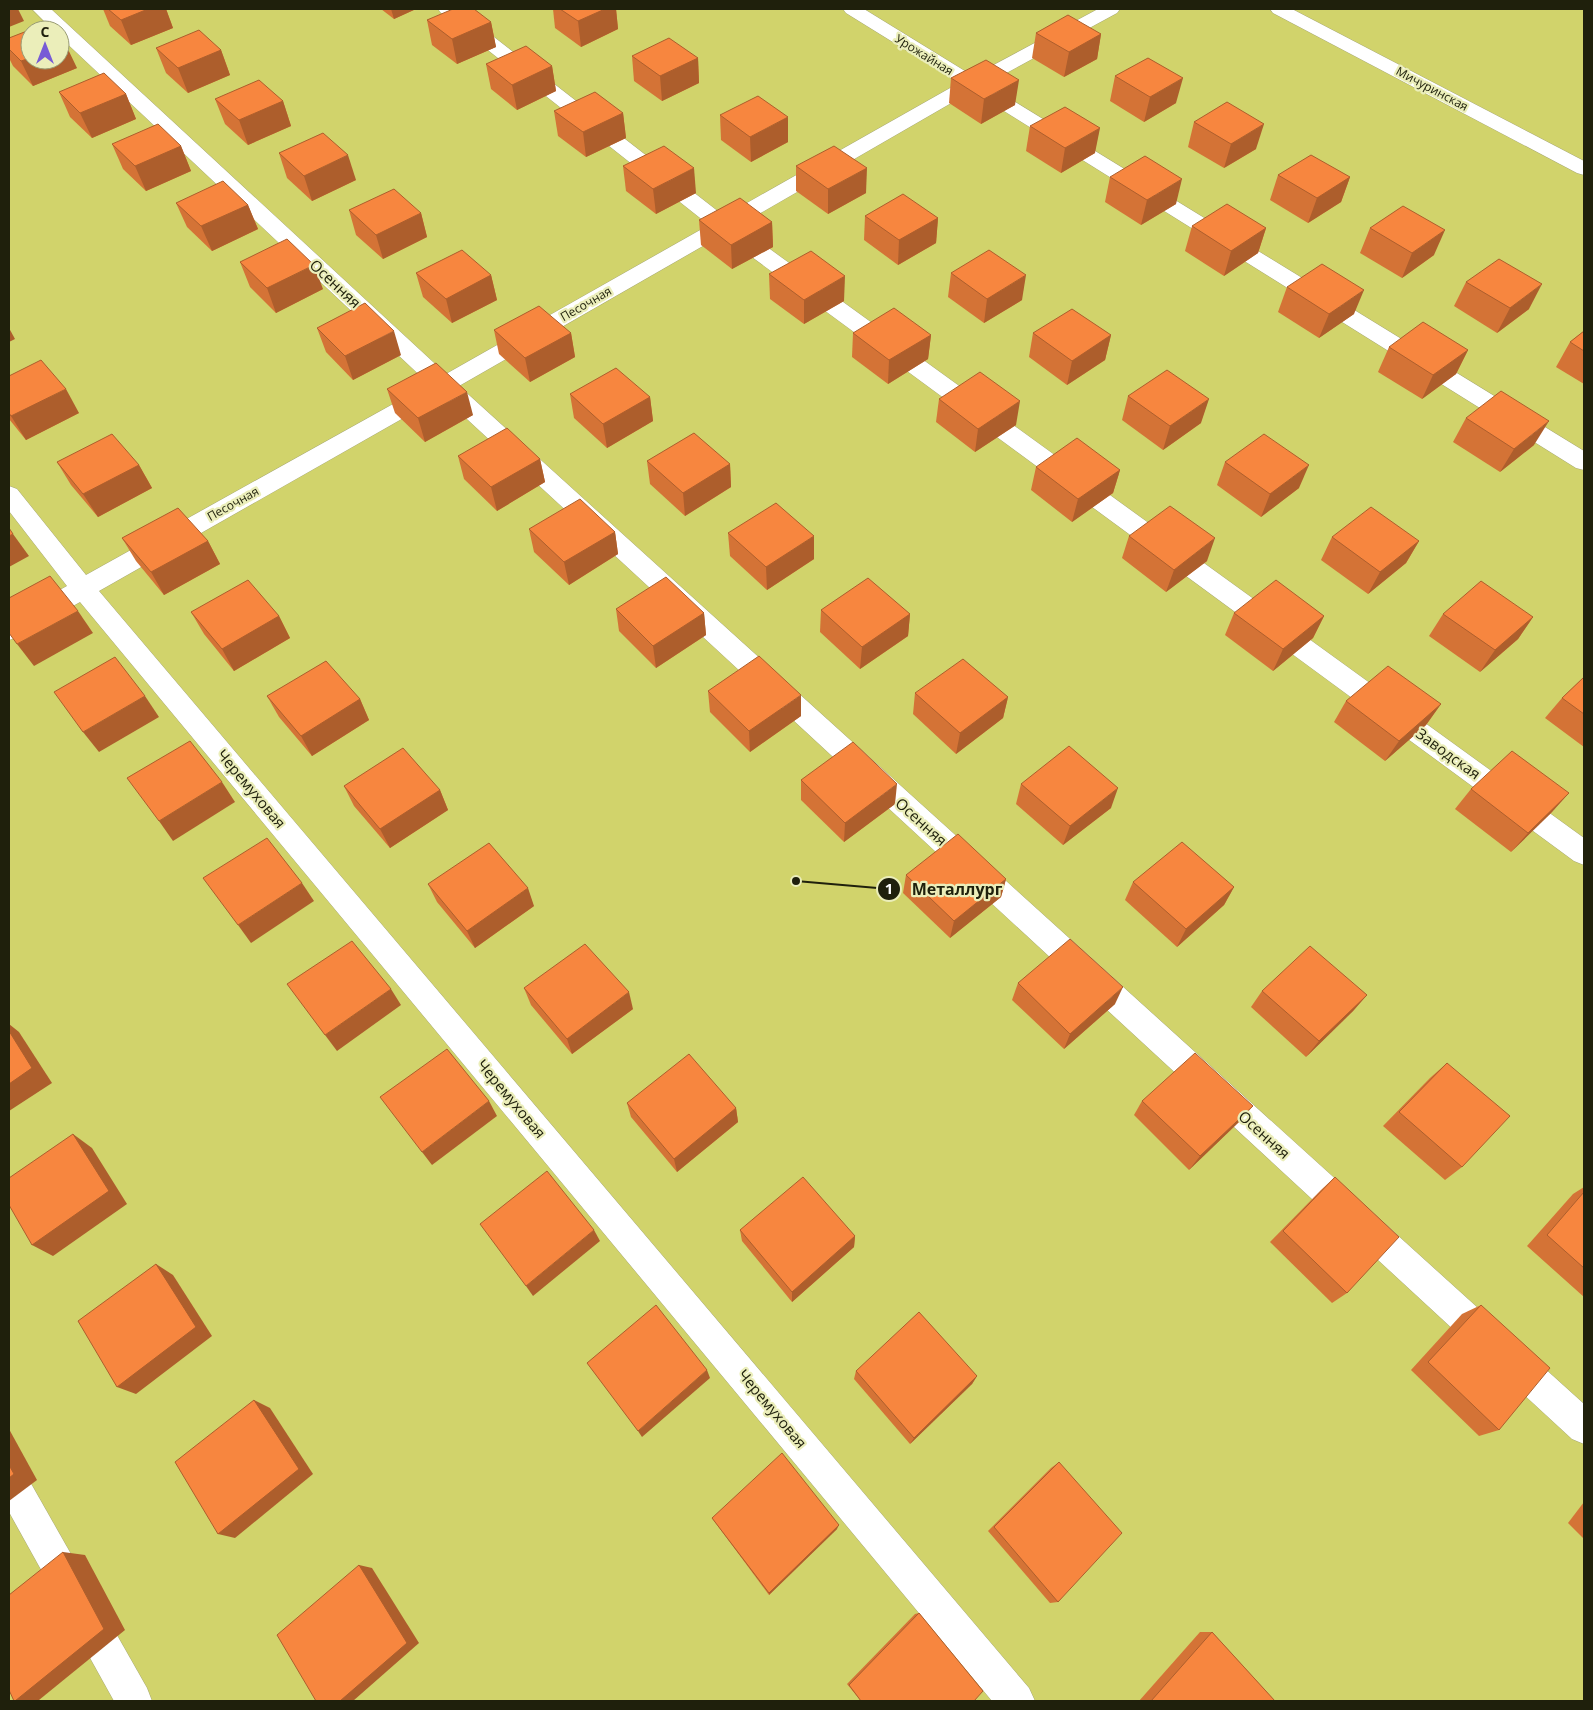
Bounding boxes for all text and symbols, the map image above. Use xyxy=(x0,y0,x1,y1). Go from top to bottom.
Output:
north arrow xyxy=(20,20,70,70)
text: С xyxy=(41,22,50,41)
street label: Урожайная xyxy=(892,30,957,79)
street label: Мичуринская xyxy=(1393,62,1471,115)
street label: Осенняя xyxy=(306,255,365,312)
street label: Песочная xyxy=(557,282,615,325)
street label: Песочная xyxy=(204,482,262,525)
street label: Заводская xyxy=(1412,723,1485,783)
street label: Черемуховая xyxy=(213,745,291,832)
street label: Осенняя xyxy=(892,793,952,850)
callout: Металлург xyxy=(876,874,1012,905)
text: 1 xyxy=(885,878,893,898)
text: Металлург xyxy=(912,878,1003,900)
street label: Черемуховая xyxy=(473,1055,551,1142)
street label: Осенняя xyxy=(1235,1106,1295,1163)
street label: Черемуховая xyxy=(734,1365,812,1452)

